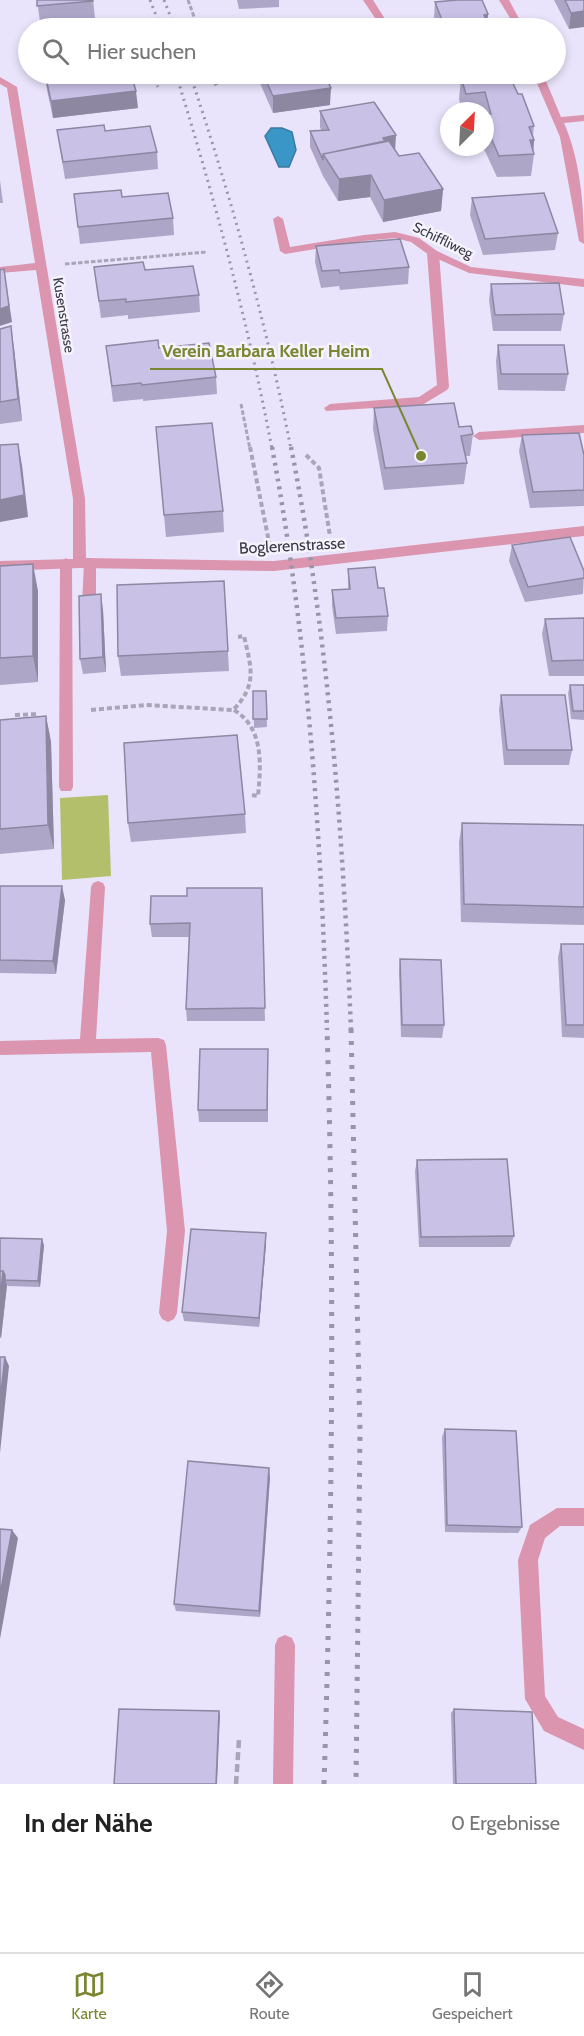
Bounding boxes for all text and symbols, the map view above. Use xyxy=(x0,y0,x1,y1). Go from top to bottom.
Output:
search box xyxy=(18,18,566,84)
icon: search xyxy=(39,35,72,68)
text: Hier suchen xyxy=(87,38,196,65)
north arrow xyxy=(440,102,494,156)
street label: Schiffliweg xyxy=(410,218,477,263)
street label: Kusenstrasse xyxy=(49,276,79,354)
callout: Verein Barbara Keller Heim xyxy=(150,333,382,369)
text: Verein Barbara Keller Heim xyxy=(162,340,370,362)
street label: Boglerenstrasse xyxy=(238,533,346,558)
text: In der Nähe xyxy=(24,1807,153,1839)
text: 0 Ergebnisse xyxy=(451,1811,560,1835)
tab: Karte xyxy=(71,1968,107,2023)
tab: Route xyxy=(249,1968,289,2023)
tab: Gespeichert xyxy=(432,1968,513,2023)

